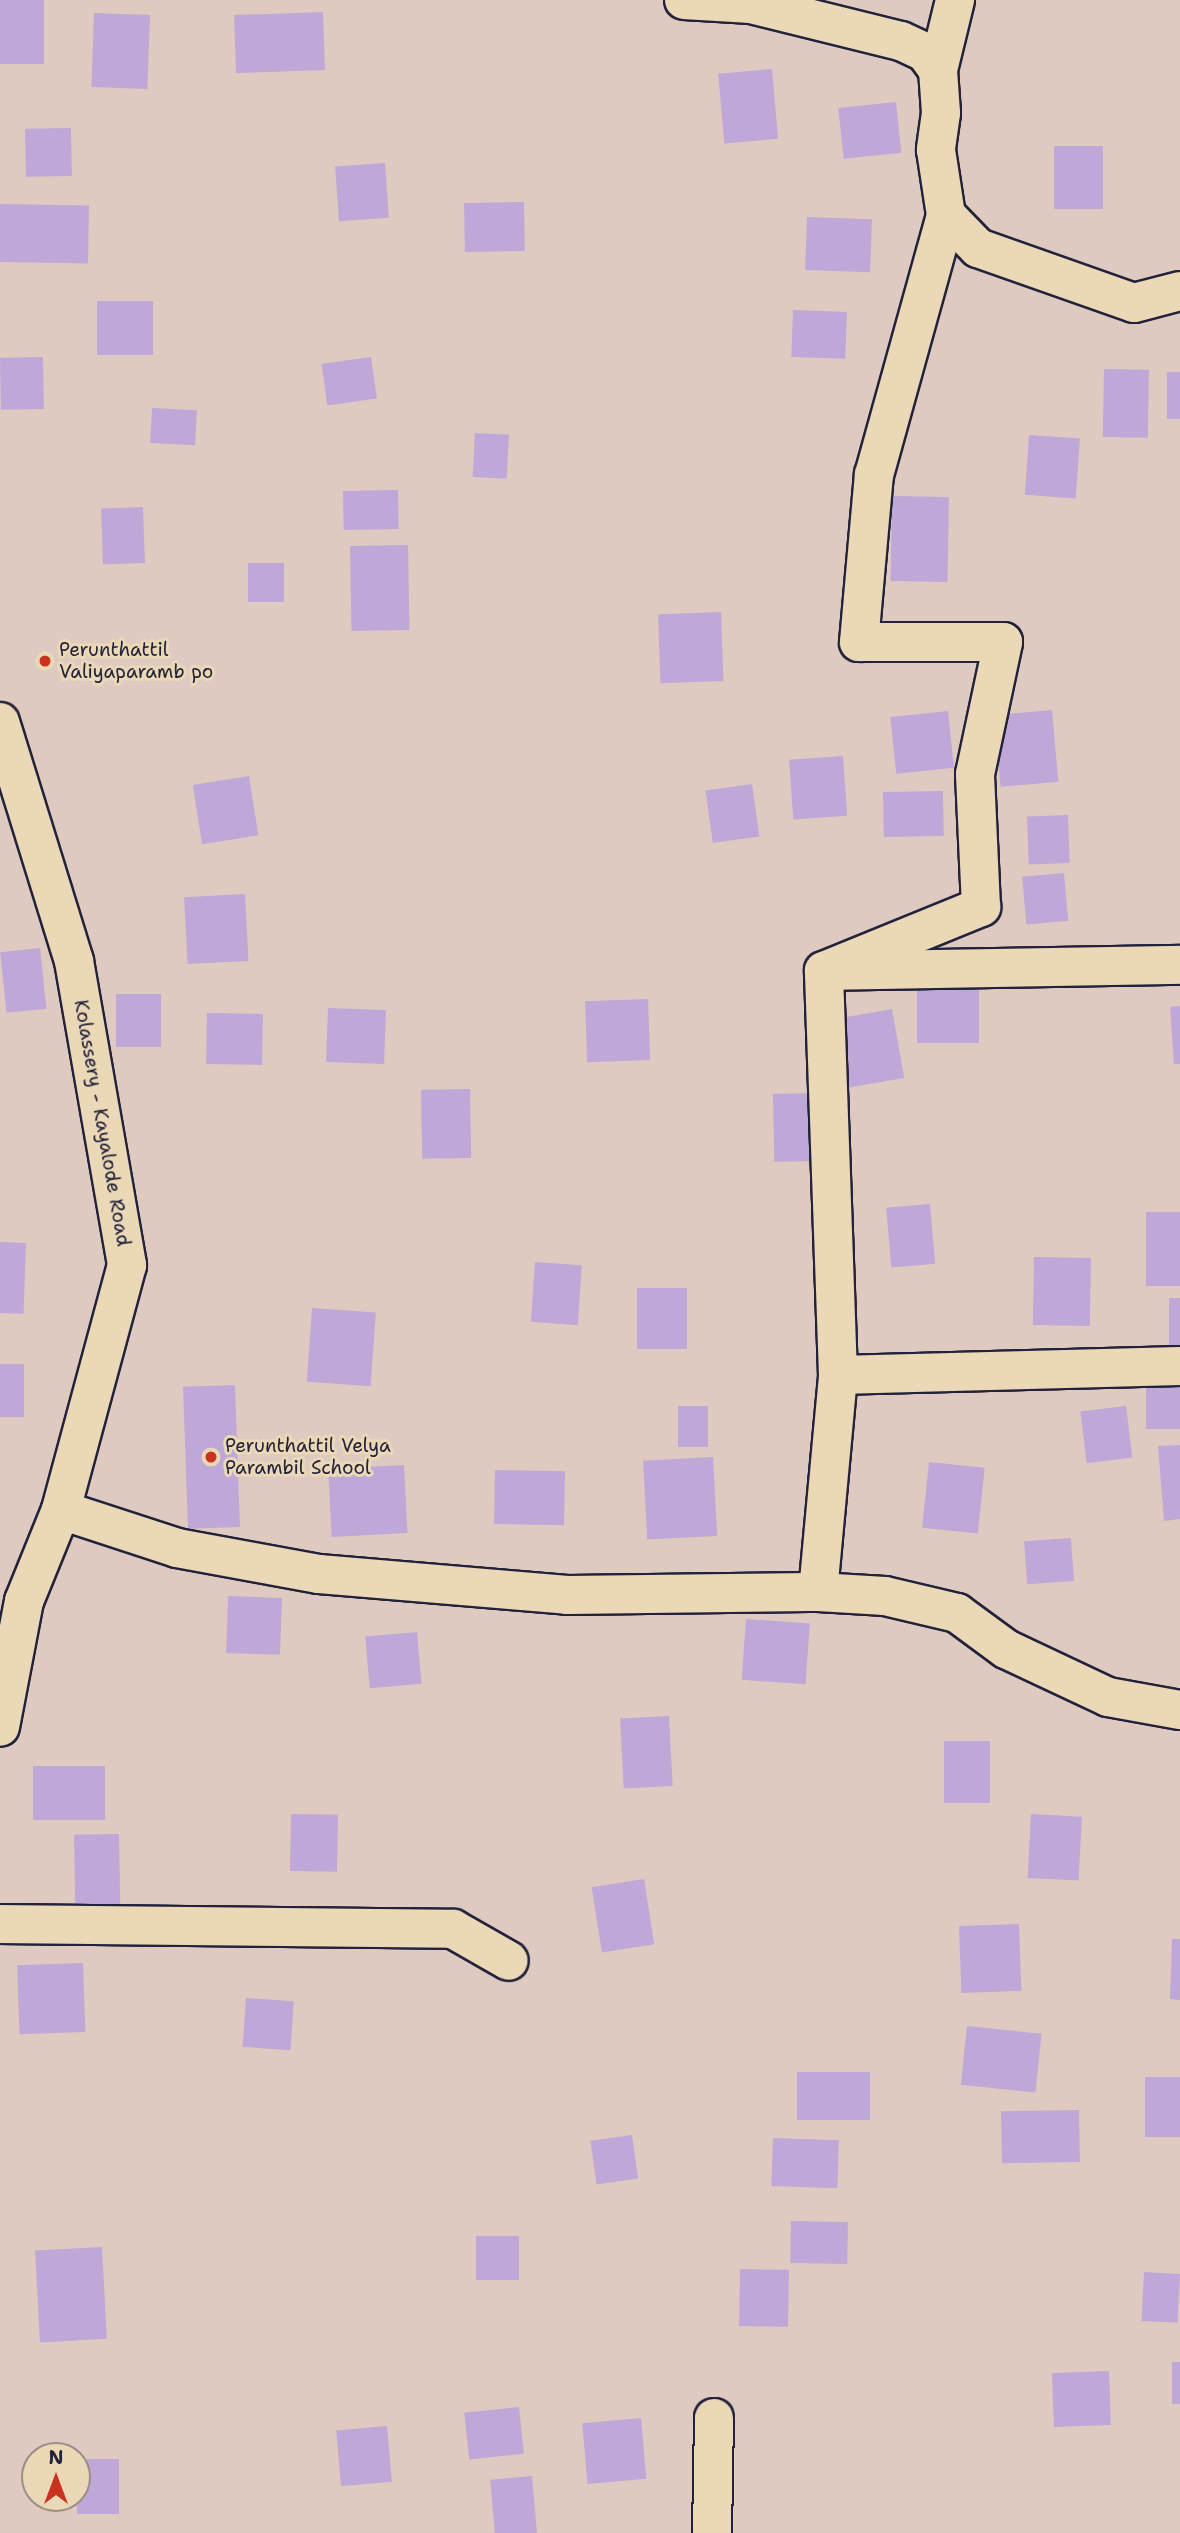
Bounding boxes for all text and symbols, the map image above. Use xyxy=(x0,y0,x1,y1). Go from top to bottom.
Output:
place label: Perunthattil Valiyaparamb po xyxy=(59,639,213,683)
marker: Perunthattil Valiyaparamb po xyxy=(37,653,53,669)
street label: Kolassery - Kayalode Road xyxy=(69,998,135,1248)
place label: Perunthattil Velya Parambil School xyxy=(225,1435,391,1479)
marker: Perunthattil Velya Parambil School xyxy=(203,1449,219,1465)
north arrow xyxy=(21,2442,91,2512)
text: N xyxy=(48,2445,64,2470)

